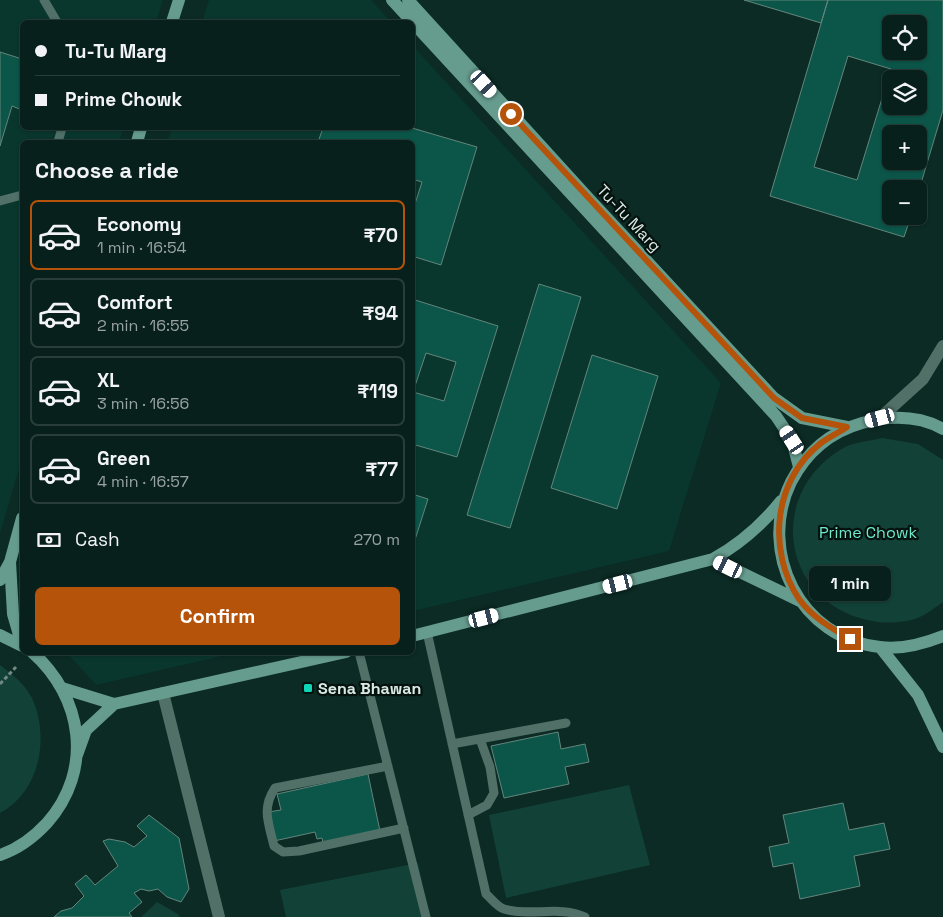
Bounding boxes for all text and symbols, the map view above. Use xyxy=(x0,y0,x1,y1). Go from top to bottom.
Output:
map controls xyxy=(882,15,927,225)
button: locate xyxy=(882,15,927,60)
text: Tu-Tu Marg xyxy=(65,39,167,64)
car xyxy=(468,68,499,100)
button: layers xyxy=(882,70,927,115)
text: Prime Chowk xyxy=(65,87,182,112)
route start xyxy=(500,103,522,125)
button: + xyxy=(882,125,927,170)
text: Choose a ride xyxy=(35,156,179,184)
street label: Tu-Tu Marg xyxy=(592,180,666,256)
button: − xyxy=(882,180,927,225)
text: Economy xyxy=(97,212,181,237)
icon: car xyxy=(37,213,82,258)
text: ₹70 xyxy=(363,223,398,248)
text: 1 min · 16:54 xyxy=(97,237,187,258)
text: Comfort xyxy=(97,290,173,315)
icon: car xyxy=(37,291,82,336)
text: ₹94 xyxy=(362,301,398,326)
text: 2 min · 16:55 xyxy=(97,315,189,336)
text: XL xyxy=(97,368,120,393)
icon: car xyxy=(37,369,82,414)
text: ₹119 xyxy=(357,379,398,404)
text: 3 min · 16:56 xyxy=(97,393,189,414)
car xyxy=(863,407,896,429)
car xyxy=(777,423,806,457)
text: Green xyxy=(97,446,150,471)
icon: car xyxy=(37,447,82,492)
text: ₹77 xyxy=(365,457,398,482)
text: 4 min · 16:57 xyxy=(97,471,189,492)
park label: Prime Chowk xyxy=(819,522,917,543)
icon: cash xyxy=(35,526,63,554)
text: Cash xyxy=(75,527,120,552)
text: 270 m xyxy=(353,529,400,550)
car xyxy=(711,554,744,580)
callout: 1 min xyxy=(809,566,891,602)
car xyxy=(601,573,634,595)
text: 1 min xyxy=(830,573,870,594)
button: Confirm xyxy=(35,587,400,645)
car xyxy=(467,607,500,629)
route end xyxy=(839,628,861,650)
place label: Sena Bhawan xyxy=(318,678,421,699)
marker: Sena Bhawan xyxy=(302,682,314,694)

